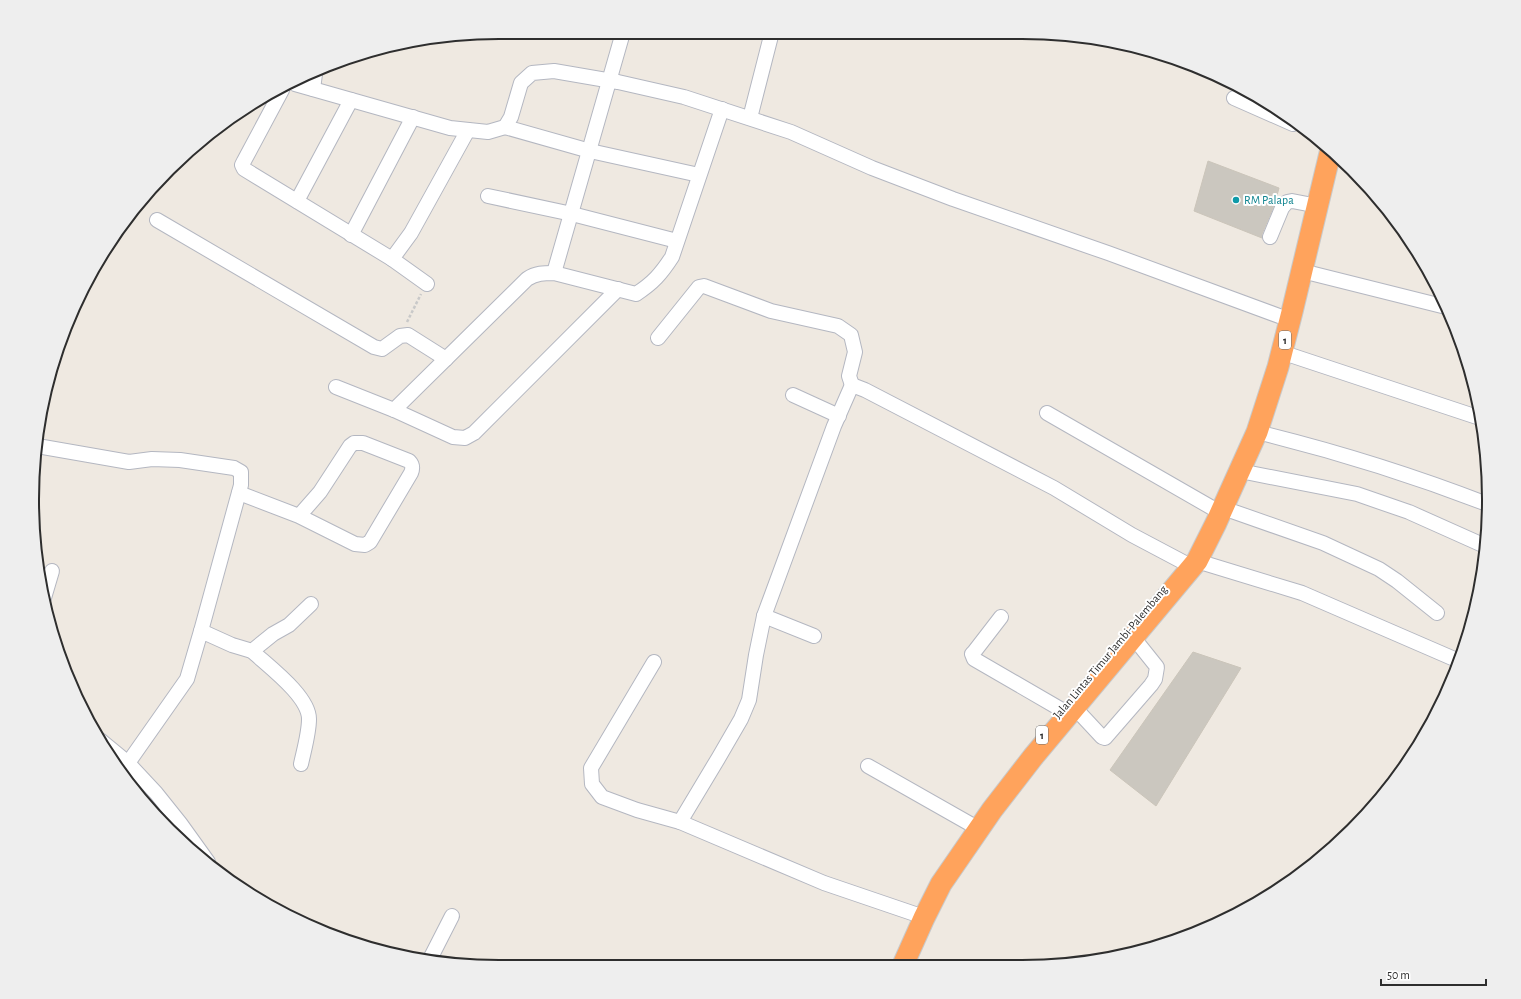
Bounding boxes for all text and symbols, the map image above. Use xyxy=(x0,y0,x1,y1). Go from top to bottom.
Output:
place label: RM Palapa xyxy=(1244,194,1294,206)
marker: RM Palapa xyxy=(1231,195,1241,205)
road number: 1 xyxy=(1279,331,1291,349)
street label: Jalan Lintas Timur Jambi-Palembang xyxy=(1051,583,1169,721)
road number: 1 xyxy=(1036,726,1048,744)
scale bar xyxy=(1381,961,1486,987)
text: 50 m xyxy=(1387,969,1410,981)

